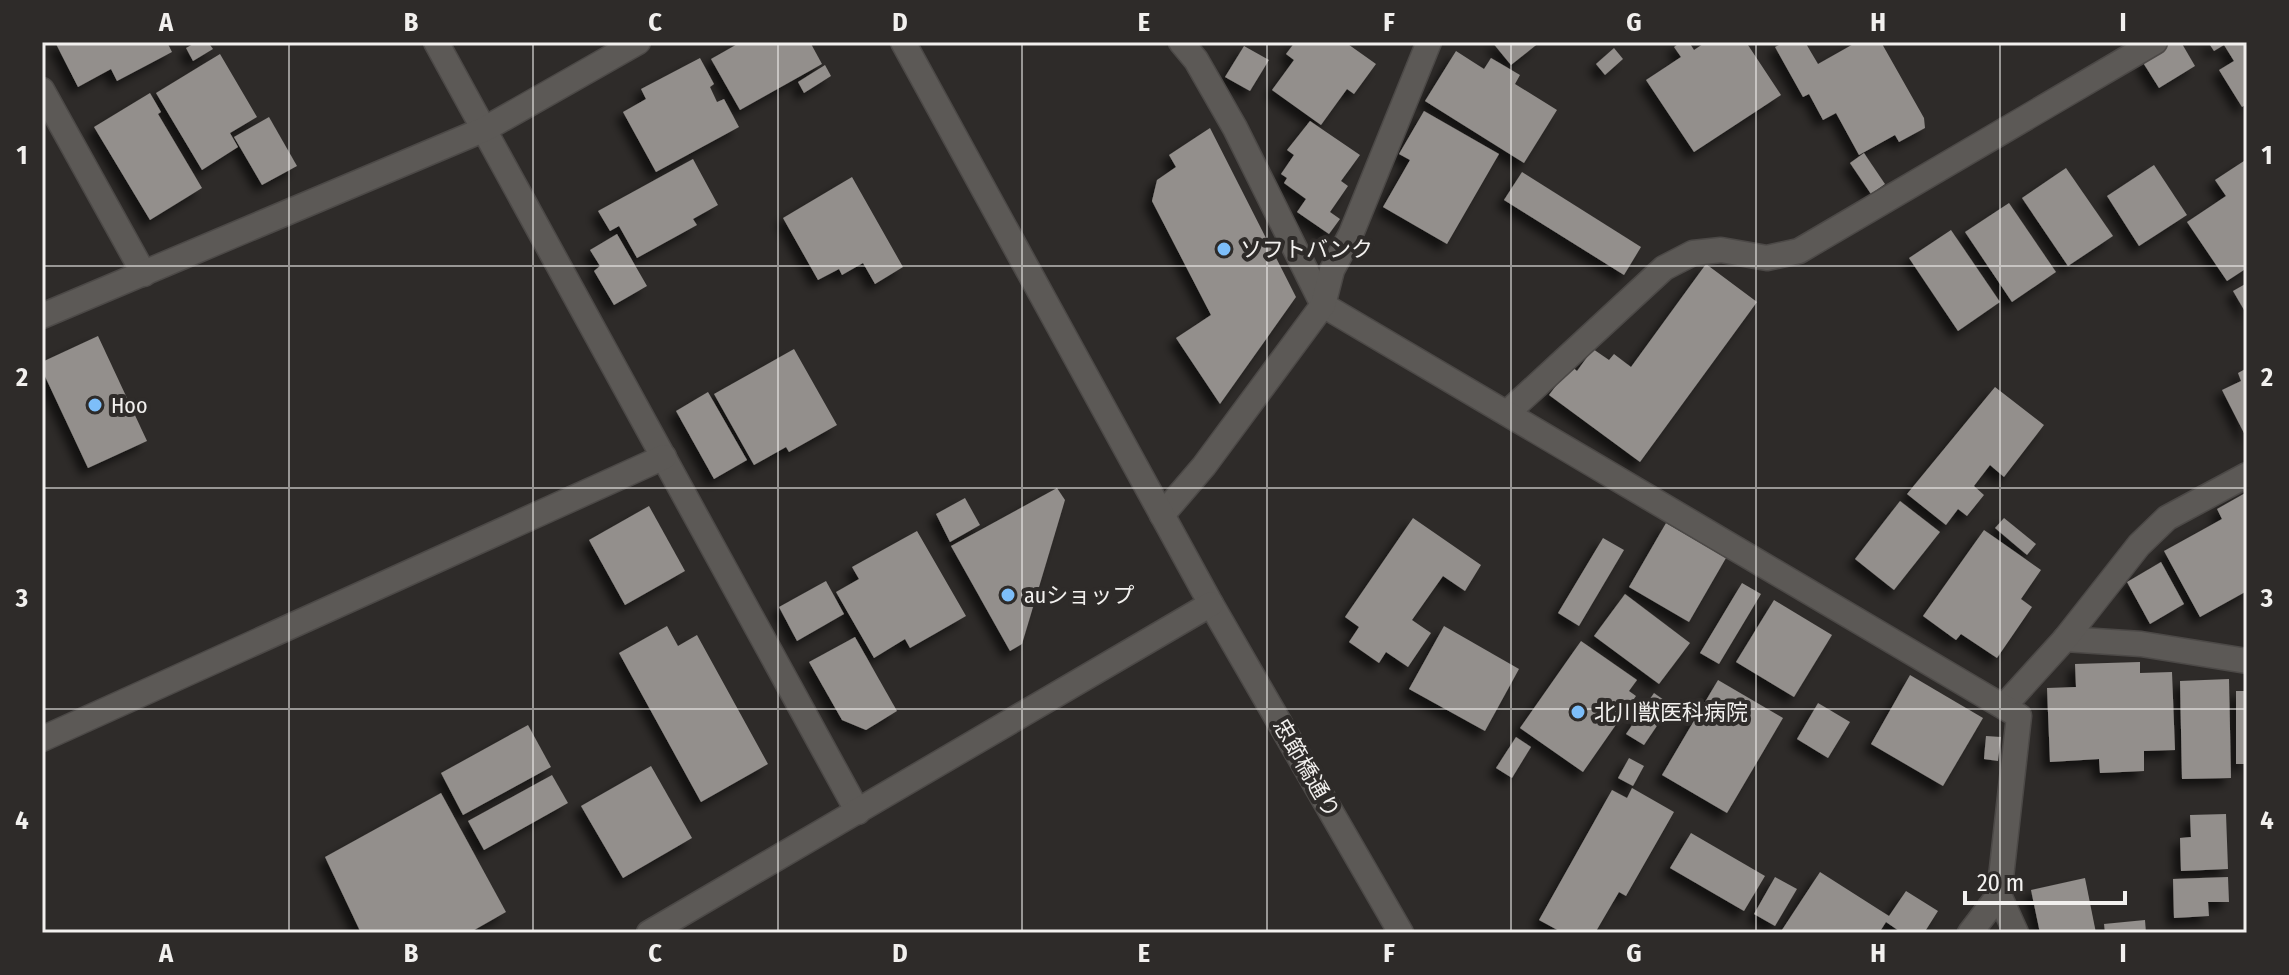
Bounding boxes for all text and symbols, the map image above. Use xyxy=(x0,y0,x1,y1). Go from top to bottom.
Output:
text: A xyxy=(158,7,174,38)
text: B xyxy=(404,7,419,38)
text: C xyxy=(648,7,662,38)
text: D xyxy=(892,7,908,38)
text: E xyxy=(1138,7,1150,38)
text: F xyxy=(1383,7,1395,38)
text: G xyxy=(1626,7,1642,38)
text: H xyxy=(1870,7,1886,38)
text: I xyxy=(2120,7,2127,38)
text: 1 xyxy=(17,140,28,171)
text: 1 xyxy=(2262,140,2273,171)
place label: ソフトバンク xyxy=(1240,236,1373,263)
marker: ソフトバンク xyxy=(1215,240,1233,258)
text: 2 xyxy=(15,362,28,393)
text: 2 xyxy=(2260,362,2273,393)
place label: Hoo xyxy=(111,392,147,419)
marker: Hoo xyxy=(86,396,104,414)
place label: auショップ xyxy=(1024,582,1134,609)
text: 3 xyxy=(15,583,28,614)
text: 3 xyxy=(2260,583,2273,614)
marker: auショップ xyxy=(999,586,1017,604)
place label: 北川獣医科病院 xyxy=(1594,699,1748,726)
marker: 北川獣医科病院 xyxy=(1569,703,1587,721)
street label: 忠節橋通り xyxy=(1267,714,1346,823)
text: 4 xyxy=(15,805,29,836)
text: 4 xyxy=(2260,805,2274,836)
scale bar xyxy=(1965,855,2125,905)
text: 20 m xyxy=(1977,869,2024,897)
text: A xyxy=(158,938,174,969)
text: B xyxy=(404,938,419,969)
text: C xyxy=(648,938,662,969)
text: D xyxy=(892,938,908,969)
text: E xyxy=(1138,938,1150,969)
text: F xyxy=(1383,938,1395,969)
text: G xyxy=(1626,938,1642,969)
text: H xyxy=(1870,938,1886,969)
text: I xyxy=(2120,938,2127,969)

